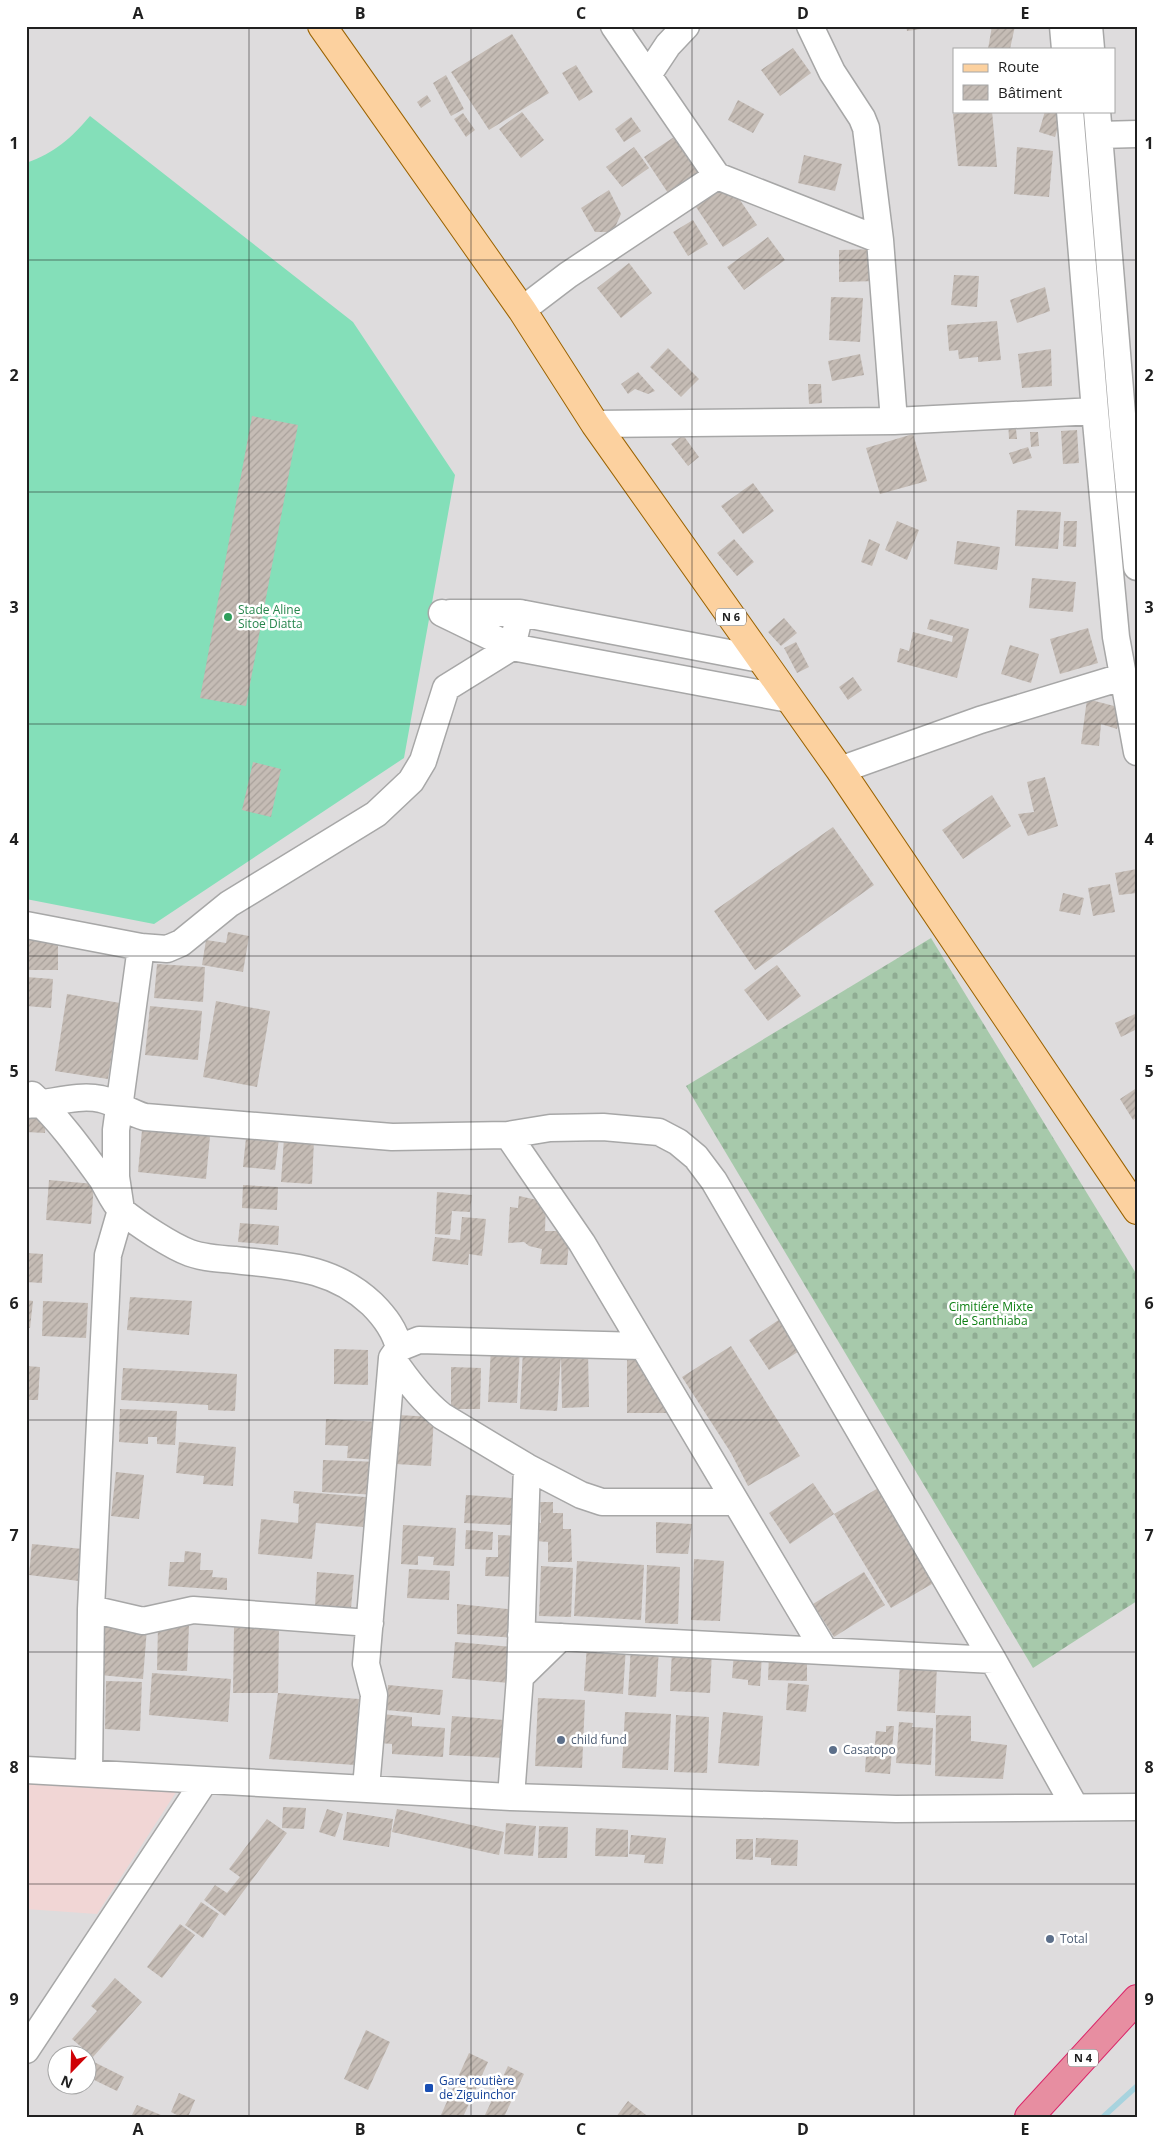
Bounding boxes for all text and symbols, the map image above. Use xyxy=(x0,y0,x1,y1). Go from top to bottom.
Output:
text: A xyxy=(132,2,144,24)
text: B xyxy=(355,2,365,24)
text: C xyxy=(576,2,586,24)
text: D xyxy=(797,2,809,24)
text: E xyxy=(1021,2,1030,24)
legend xyxy=(953,48,1116,112)
text: Route xyxy=(998,56,1039,76)
text: Bâtiment xyxy=(998,82,1062,102)
text: 1 xyxy=(9,132,19,154)
text: 1 xyxy=(1144,132,1154,154)
text: 2 xyxy=(9,364,19,386)
text: 2 xyxy=(1144,364,1154,386)
text: 3 xyxy=(9,596,19,618)
text: 3 xyxy=(1144,596,1154,618)
place label: Stade Aline Sitoe Diatta xyxy=(238,601,303,632)
road number: N 6 xyxy=(716,608,746,626)
marker: Stade Aline Sitoe Diatta xyxy=(222,611,234,623)
text: 4 xyxy=(9,828,19,850)
text: 4 xyxy=(1144,828,1154,850)
text: 5 xyxy=(9,1060,19,1082)
text: 5 xyxy=(1144,1060,1154,1082)
text: 6 xyxy=(9,1292,19,1314)
text: 6 xyxy=(1144,1292,1154,1314)
park label: Cimitiére Mixte de Santhiaba xyxy=(949,1298,1034,1329)
text: 7 xyxy=(9,1524,19,1546)
text: 7 xyxy=(1144,1524,1154,1546)
place label: child fund xyxy=(571,1731,627,1748)
marker: child fund xyxy=(555,1734,567,1746)
place label: Casatopo xyxy=(843,1741,896,1758)
marker: Casatopo xyxy=(827,1744,839,1756)
text: 8 xyxy=(9,1756,19,1778)
text: 8 xyxy=(1144,1756,1154,1778)
place label: Total xyxy=(1060,1930,1088,1947)
marker: Total xyxy=(1044,1933,1056,1945)
text: 9 xyxy=(9,1988,19,2010)
text: 9 xyxy=(1144,1988,1154,2010)
north arrow xyxy=(48,2046,98,2096)
road number: N 4 xyxy=(1068,2050,1098,2066)
text: N xyxy=(58,2071,76,2093)
place label: Gare routière de Ziguinchor xyxy=(439,2072,516,2103)
marker: Gare routière de Ziguinchor xyxy=(423,2082,435,2094)
text: A xyxy=(132,2118,144,2140)
text: B xyxy=(355,2118,365,2140)
text: C xyxy=(576,2118,586,2140)
text: D xyxy=(797,2118,809,2140)
text: E xyxy=(1021,2118,1030,2140)

